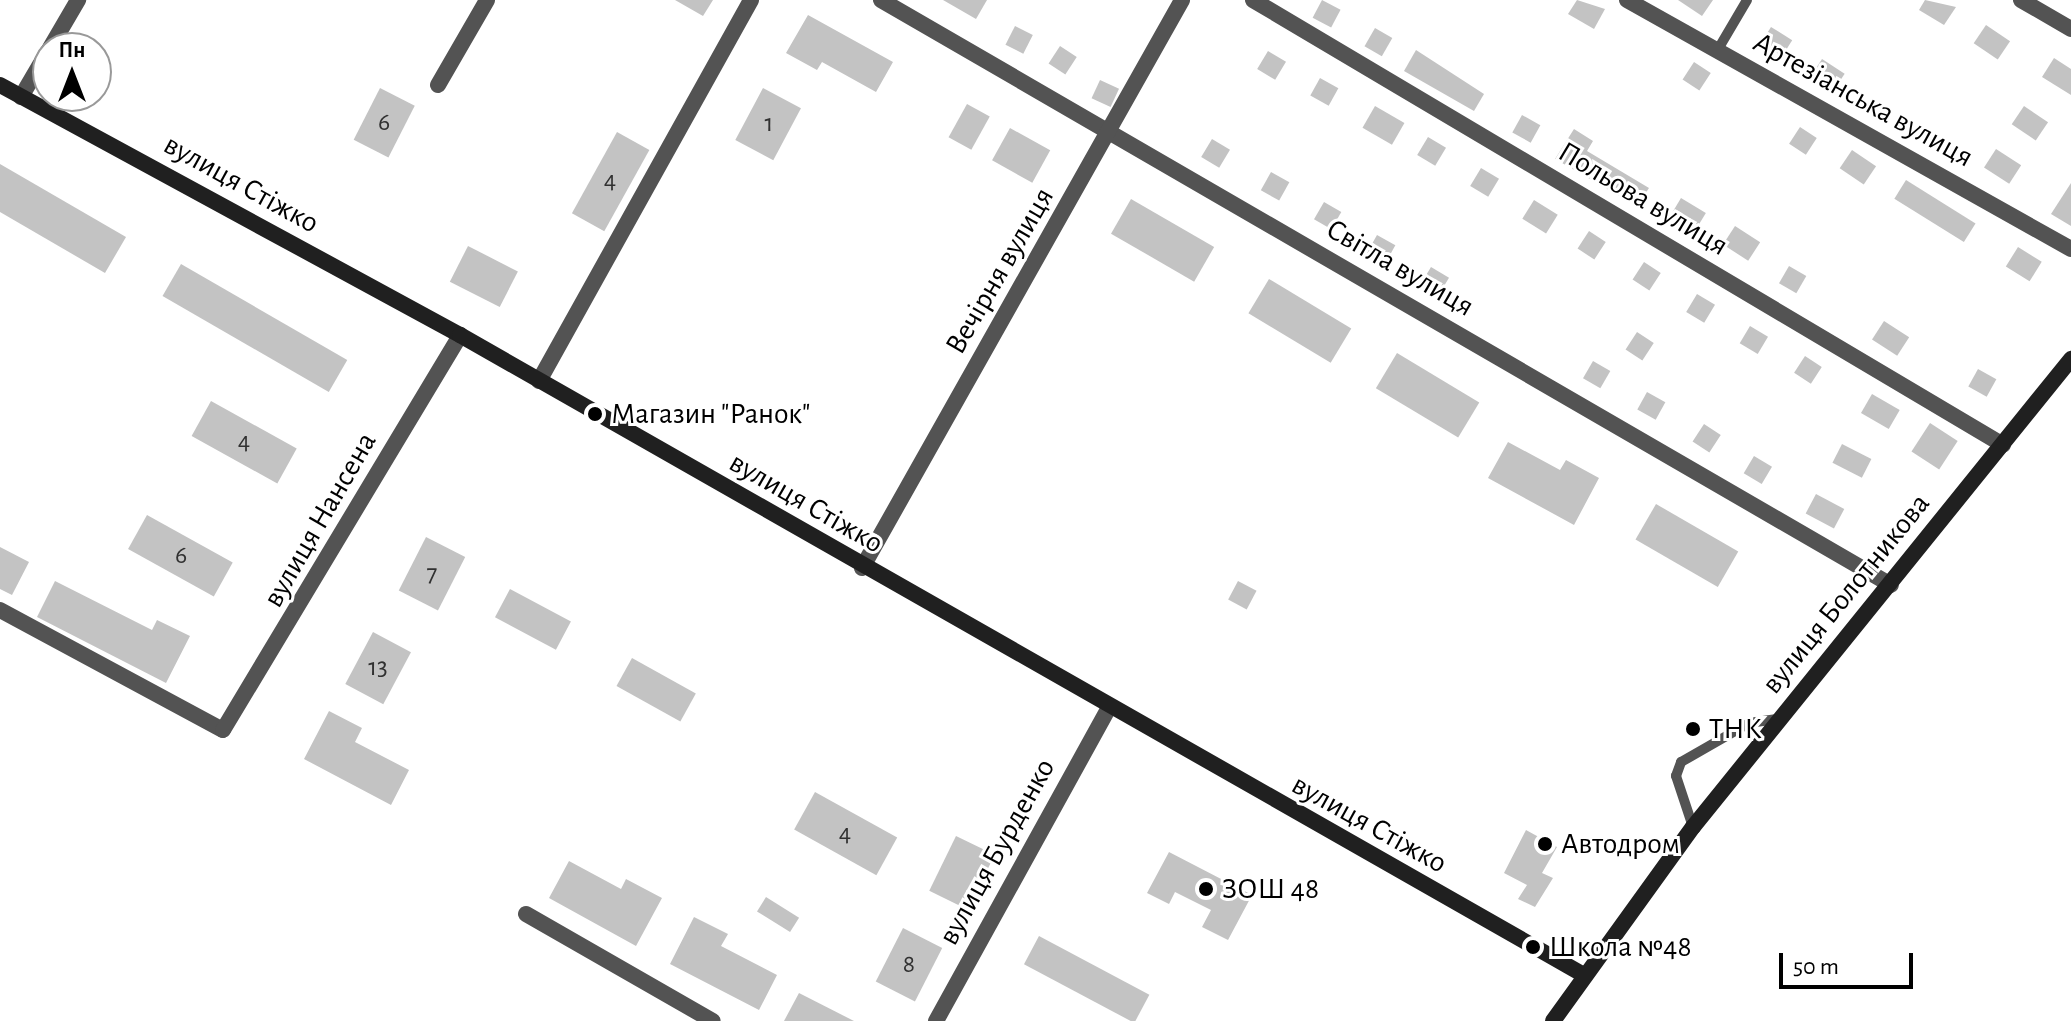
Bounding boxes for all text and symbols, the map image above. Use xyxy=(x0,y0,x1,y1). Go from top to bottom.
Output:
street label: Артезіанська вулиця xyxy=(1747,25,1979,175)
north arrow xyxy=(32,32,112,112)
text: Пн xyxy=(59,39,85,61)
house number: 6 xyxy=(378,107,390,139)
house number: 1 xyxy=(765,108,773,140)
street label: вулиця Стіжко xyxy=(157,127,325,241)
street label: Польова вулиця xyxy=(1551,134,1735,264)
house number: 4 xyxy=(604,165,616,197)
street label: Вечірня вулиця xyxy=(938,181,1062,361)
street label: Світла вулиця xyxy=(1320,211,1480,325)
place label: Магазин "Ранок" xyxy=(611,396,810,432)
marker: Магазин "Ранок" xyxy=(586,405,604,423)
house number: 4 xyxy=(238,426,250,458)
street label: вулиця Нансена xyxy=(255,426,385,614)
street label: вулиця Стіжко xyxy=(723,444,889,562)
street label: вулиця Болотникова xyxy=(1754,487,1938,701)
house number: 6 xyxy=(175,540,187,572)
house number: 7 xyxy=(427,558,437,590)
house number: 13 xyxy=(368,652,388,684)
place label: ТНК xyxy=(1709,711,1762,747)
marker: ТНК xyxy=(1684,720,1702,738)
street label: вулиця Бурденко xyxy=(931,753,1063,951)
street label: вулиця Стіжко xyxy=(1285,767,1453,881)
house number: 4 xyxy=(839,818,851,850)
place label: Автодром xyxy=(1561,826,1680,862)
marker: Автодром xyxy=(1536,835,1554,853)
place label: ЗОШ 48 xyxy=(1222,871,1319,907)
marker: ЗОШ 48 xyxy=(1197,880,1215,898)
place label: Школа №48 xyxy=(1549,929,1692,965)
scale bar xyxy=(1783,937,1917,987)
marker: Школа №48 xyxy=(1524,938,1542,956)
house number: 8 xyxy=(903,949,915,981)
text: 50 m xyxy=(1793,955,1839,979)

